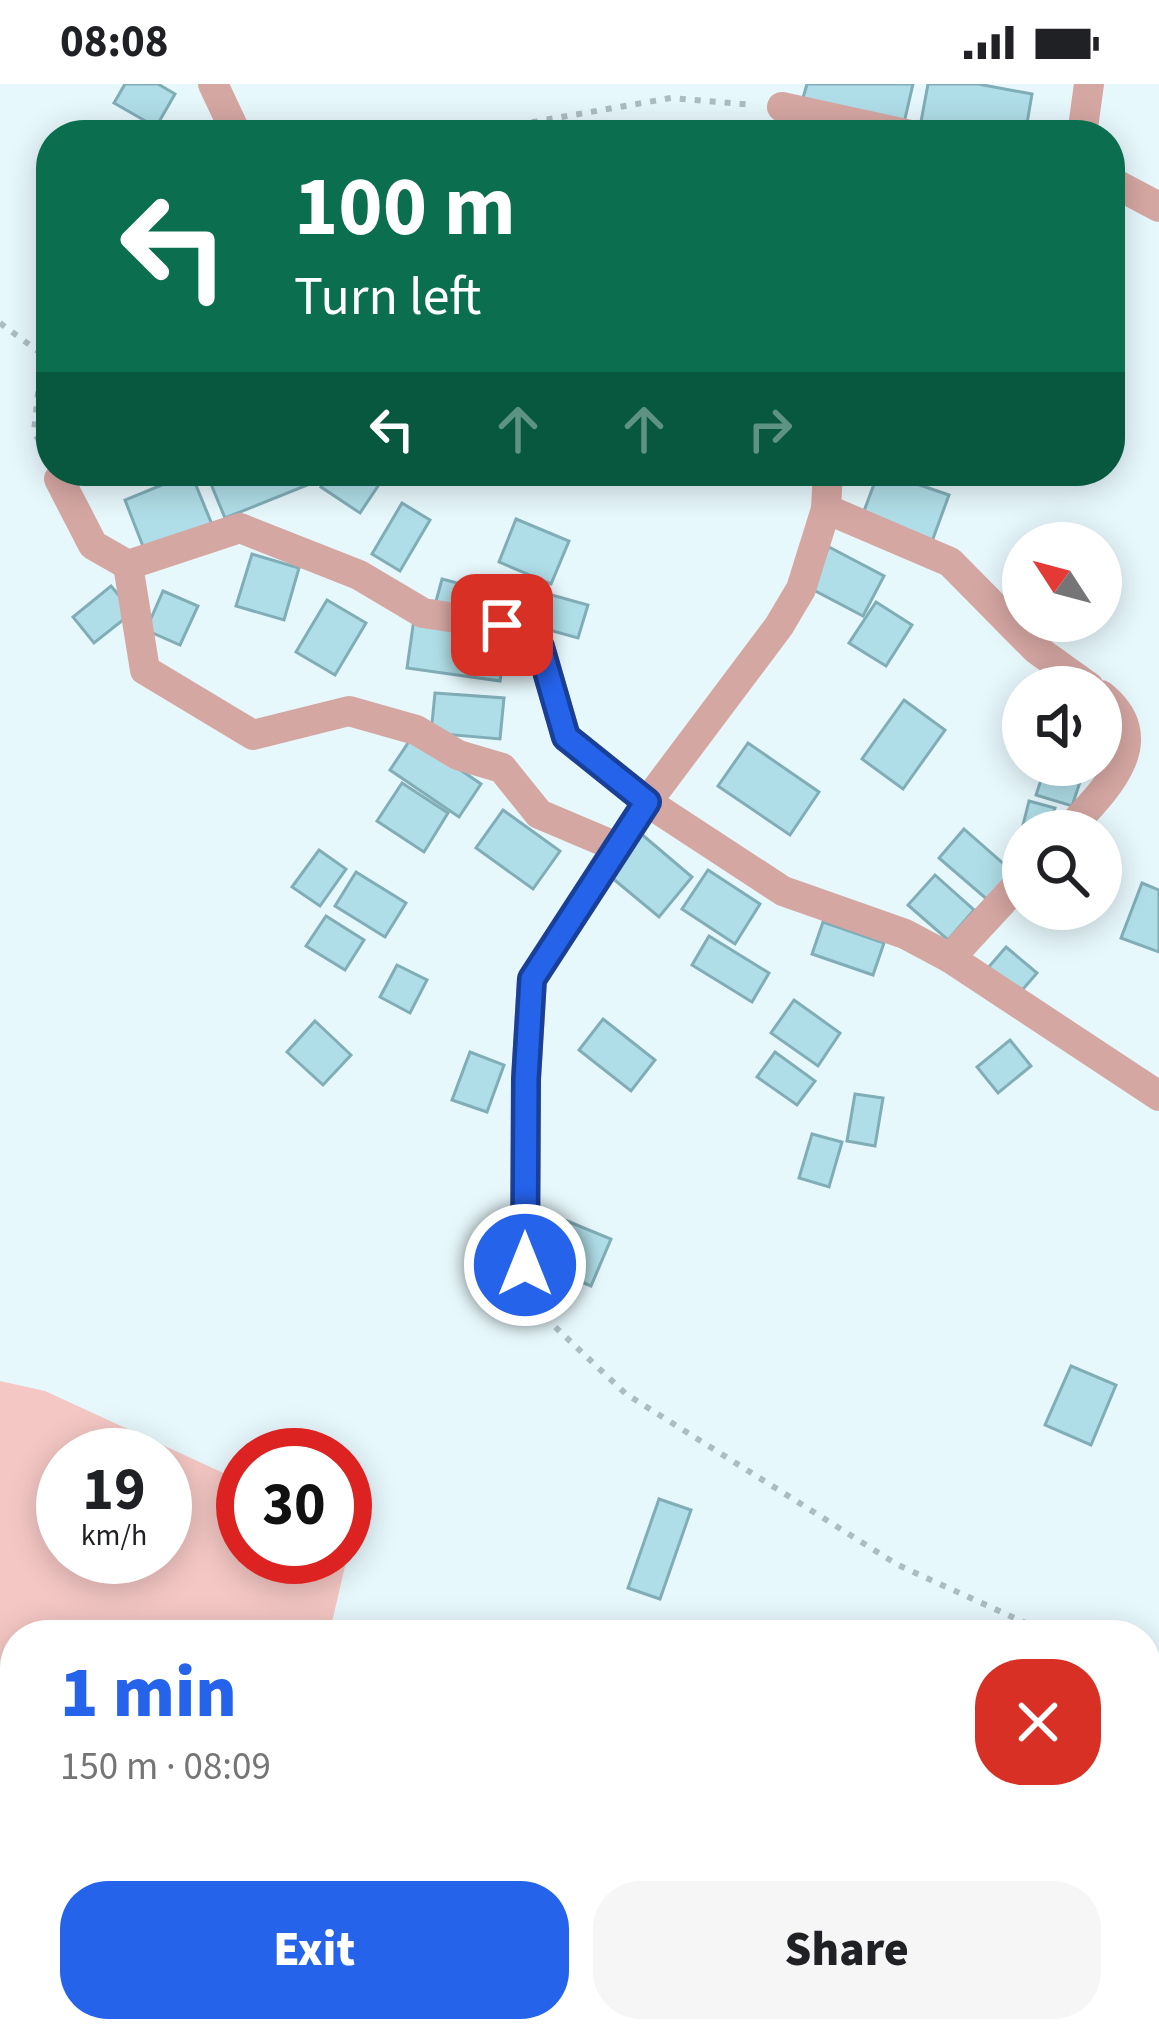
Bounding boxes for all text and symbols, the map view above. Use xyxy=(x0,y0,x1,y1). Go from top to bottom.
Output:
text: 08:08 xyxy=(60,10,169,74)
text: 100 m xyxy=(294,148,516,268)
icon: left xyxy=(96,168,252,324)
text: Turn left xyxy=(294,259,481,336)
icon: left xyxy=(359,396,425,462)
icon: ahead xyxy=(485,396,551,462)
icon: ahead xyxy=(611,396,677,462)
icon: right xyxy=(737,396,803,462)
north arrow xyxy=(1002,522,1122,642)
map controls xyxy=(1002,522,1122,930)
pin xyxy=(451,574,553,676)
icon: arrive xyxy=(469,592,535,658)
button: sound xyxy=(1002,666,1122,786)
button: search xyxy=(1002,810,1122,930)
position arrow xyxy=(462,1202,588,1328)
speed limit sign: 30 xyxy=(216,1428,372,1584)
text: 19 xyxy=(82,1448,146,1533)
text: km/h xyxy=(81,1514,147,1557)
text: 1 min xyxy=(60,1642,237,1745)
button: close xyxy=(975,1659,1101,1785)
text: 150 m · 08:09 xyxy=(60,1739,271,1795)
button: Exit xyxy=(60,1881,569,2019)
button: Share xyxy=(593,1881,1101,2019)

